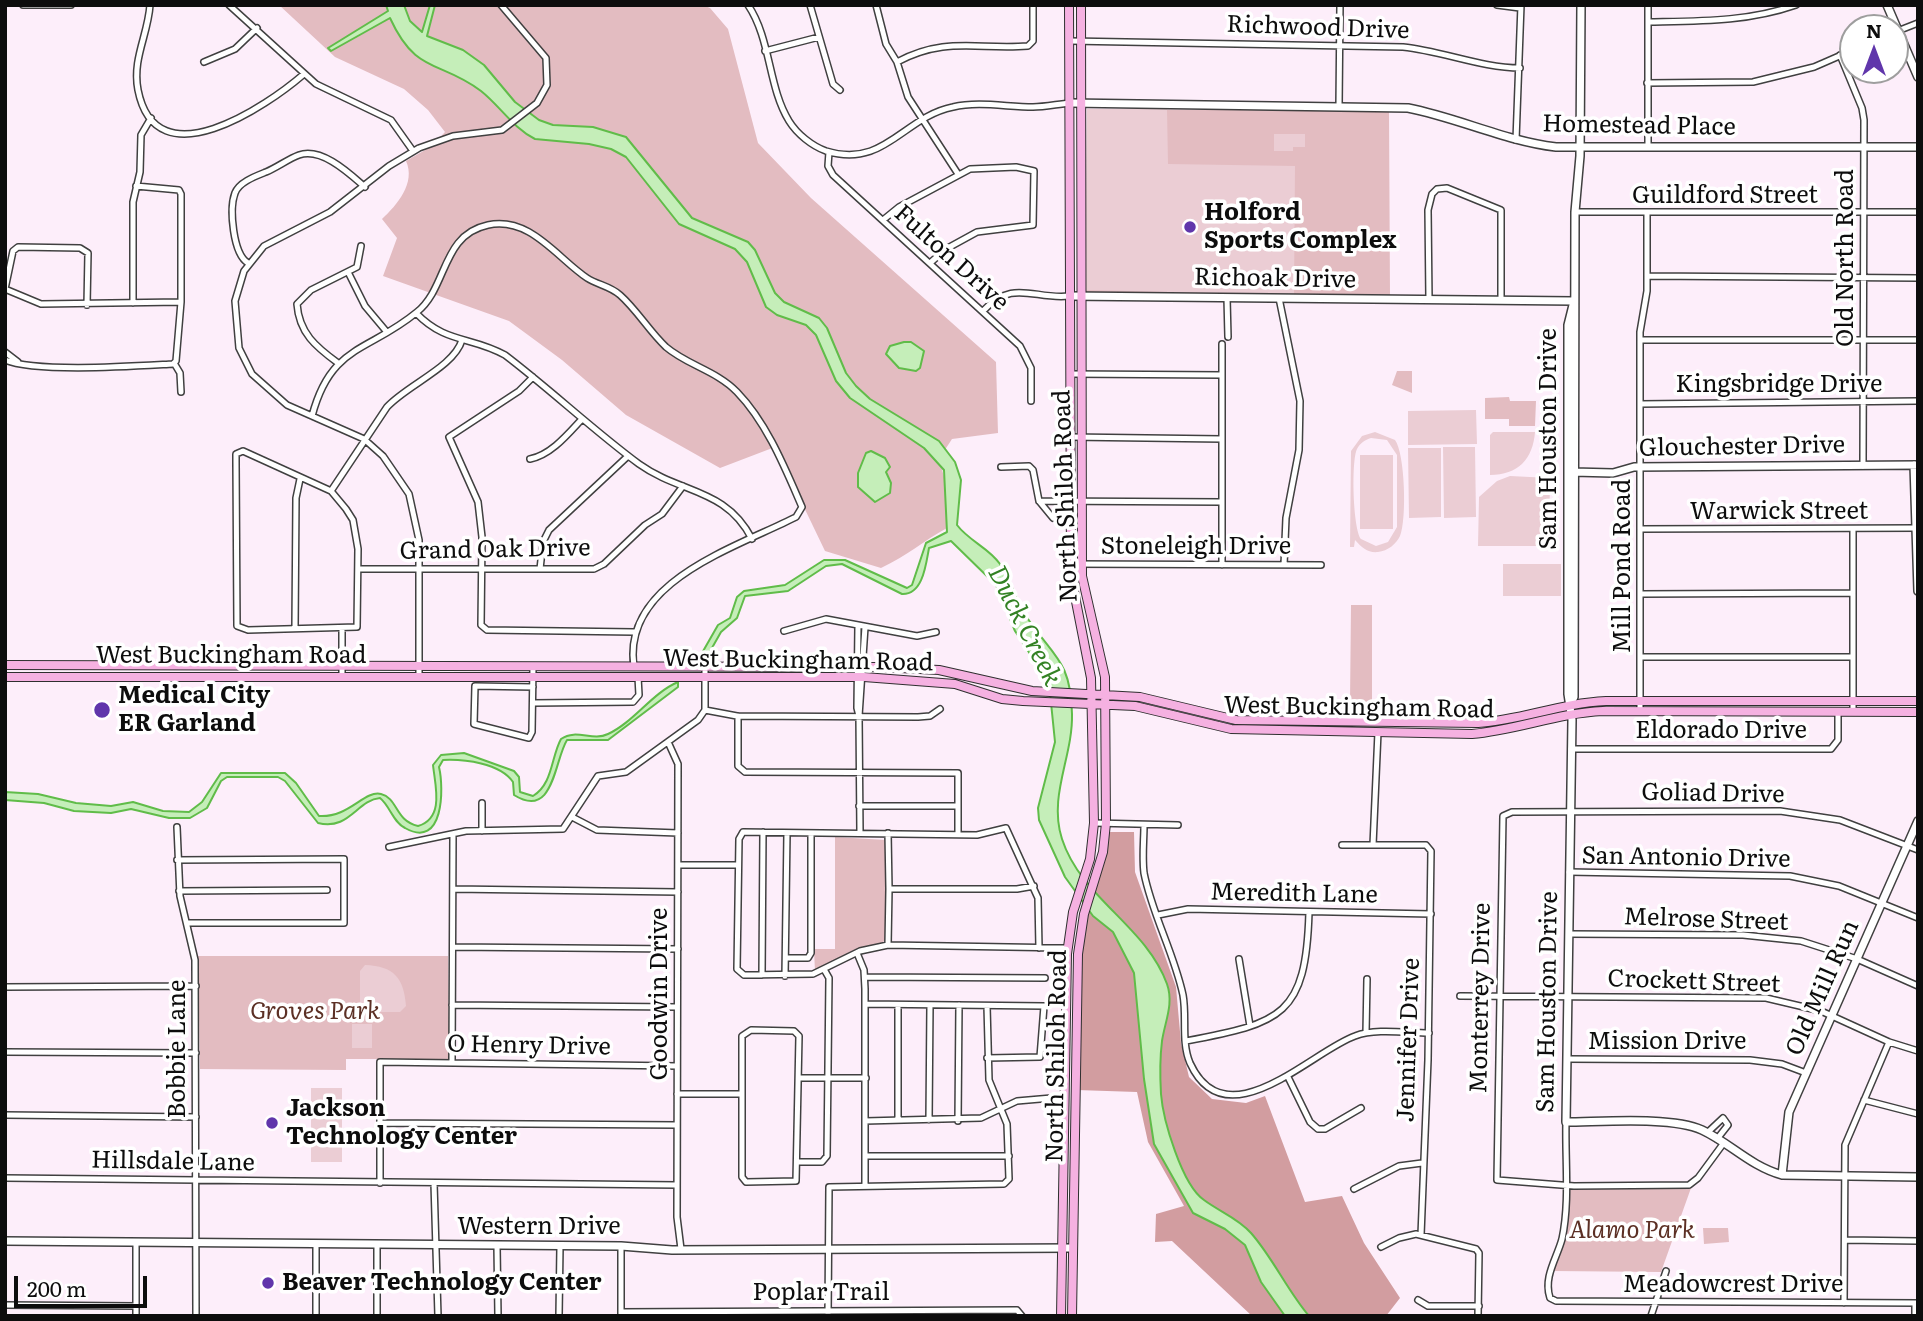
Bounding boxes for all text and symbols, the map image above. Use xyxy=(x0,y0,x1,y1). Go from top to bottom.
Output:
street label: Richwood Drive xyxy=(1226,10,1410,46)
north arrow xyxy=(1839,14,1909,84)
text: N xyxy=(1866,16,1882,44)
street label: Homestead Place xyxy=(1542,110,1736,142)
street label: Old North Road xyxy=(1832,169,1860,347)
street label: Guildford Street xyxy=(1632,182,1818,210)
street label: Fulton Drive xyxy=(888,199,1014,317)
place label: Holford Sports Complex xyxy=(1204,199,1397,255)
marker: Holford Sports Complex xyxy=(1182,219,1198,235)
street label: Richoak Drive xyxy=(1194,263,1356,295)
street label: Sam Houston Drive xyxy=(1535,328,1563,550)
street label: Kingsbridge Drive xyxy=(1676,371,1882,399)
street label: North Shiloh Road xyxy=(1048,389,1084,603)
street label: Glouchester Drive xyxy=(1639,431,1845,463)
street label: Mill Pond Road xyxy=(1609,479,1637,653)
street label: Warwick Street xyxy=(1690,498,1868,526)
street label: Stoneleigh Drive xyxy=(1101,533,1291,561)
street label: Grand Oak Drive xyxy=(399,534,591,566)
water label: Duck Creek xyxy=(980,561,1068,691)
street label: West Buckingham Road xyxy=(96,642,366,670)
street label: West Buckingham Road xyxy=(662,644,934,678)
place label: Medical City ER Garland xyxy=(118,682,270,738)
street label: West Buckingham Road xyxy=(1223,691,1495,725)
marker: Medical City ER Garland xyxy=(92,700,112,720)
street label: Eldorado Drive xyxy=(1635,717,1807,745)
street label: Goliad Drive xyxy=(1641,778,1785,810)
street label: San Antonio Drive xyxy=(1581,842,1791,874)
street label: Meredith Lane xyxy=(1210,878,1378,910)
street label: Sam Houston Drive xyxy=(1532,891,1564,1113)
street label: Monterrey Drive xyxy=(1465,902,1497,1094)
street label: Melrose Street xyxy=(1623,903,1789,937)
street label: Goodwin Drive xyxy=(646,908,674,1080)
street label: Old Mill Run xyxy=(1780,916,1866,1060)
street label: North Shiloh Road xyxy=(1041,949,1073,1163)
street label: Jennifer Drive xyxy=(1392,957,1426,1123)
street label: Crockett Street xyxy=(1607,965,1781,999)
street label: Bobbie Lane xyxy=(164,979,192,1119)
park label: Groves Park xyxy=(250,998,380,1026)
street label: Mission Drive xyxy=(1587,1028,1747,1056)
street label: O Henry Drive xyxy=(447,1030,611,1062)
place label: Jackson Technology Center xyxy=(286,1095,517,1151)
marker: Jackson Technology Center xyxy=(264,1115,280,1131)
street label: Hillsdale Lane xyxy=(91,1146,255,1178)
street label: Western Drive xyxy=(457,1213,621,1241)
park label: Alamo Park xyxy=(1569,1217,1695,1245)
scale bar xyxy=(18,1262,150,1306)
place label: Beaver Technology Center xyxy=(282,1269,602,1297)
street label: Meadowcrest Drive xyxy=(1623,1271,1843,1299)
text: 200 m xyxy=(27,1272,87,1303)
marker: Beaver Technology Center xyxy=(260,1275,276,1291)
street label: Poplar Trail xyxy=(752,1279,890,1307)

